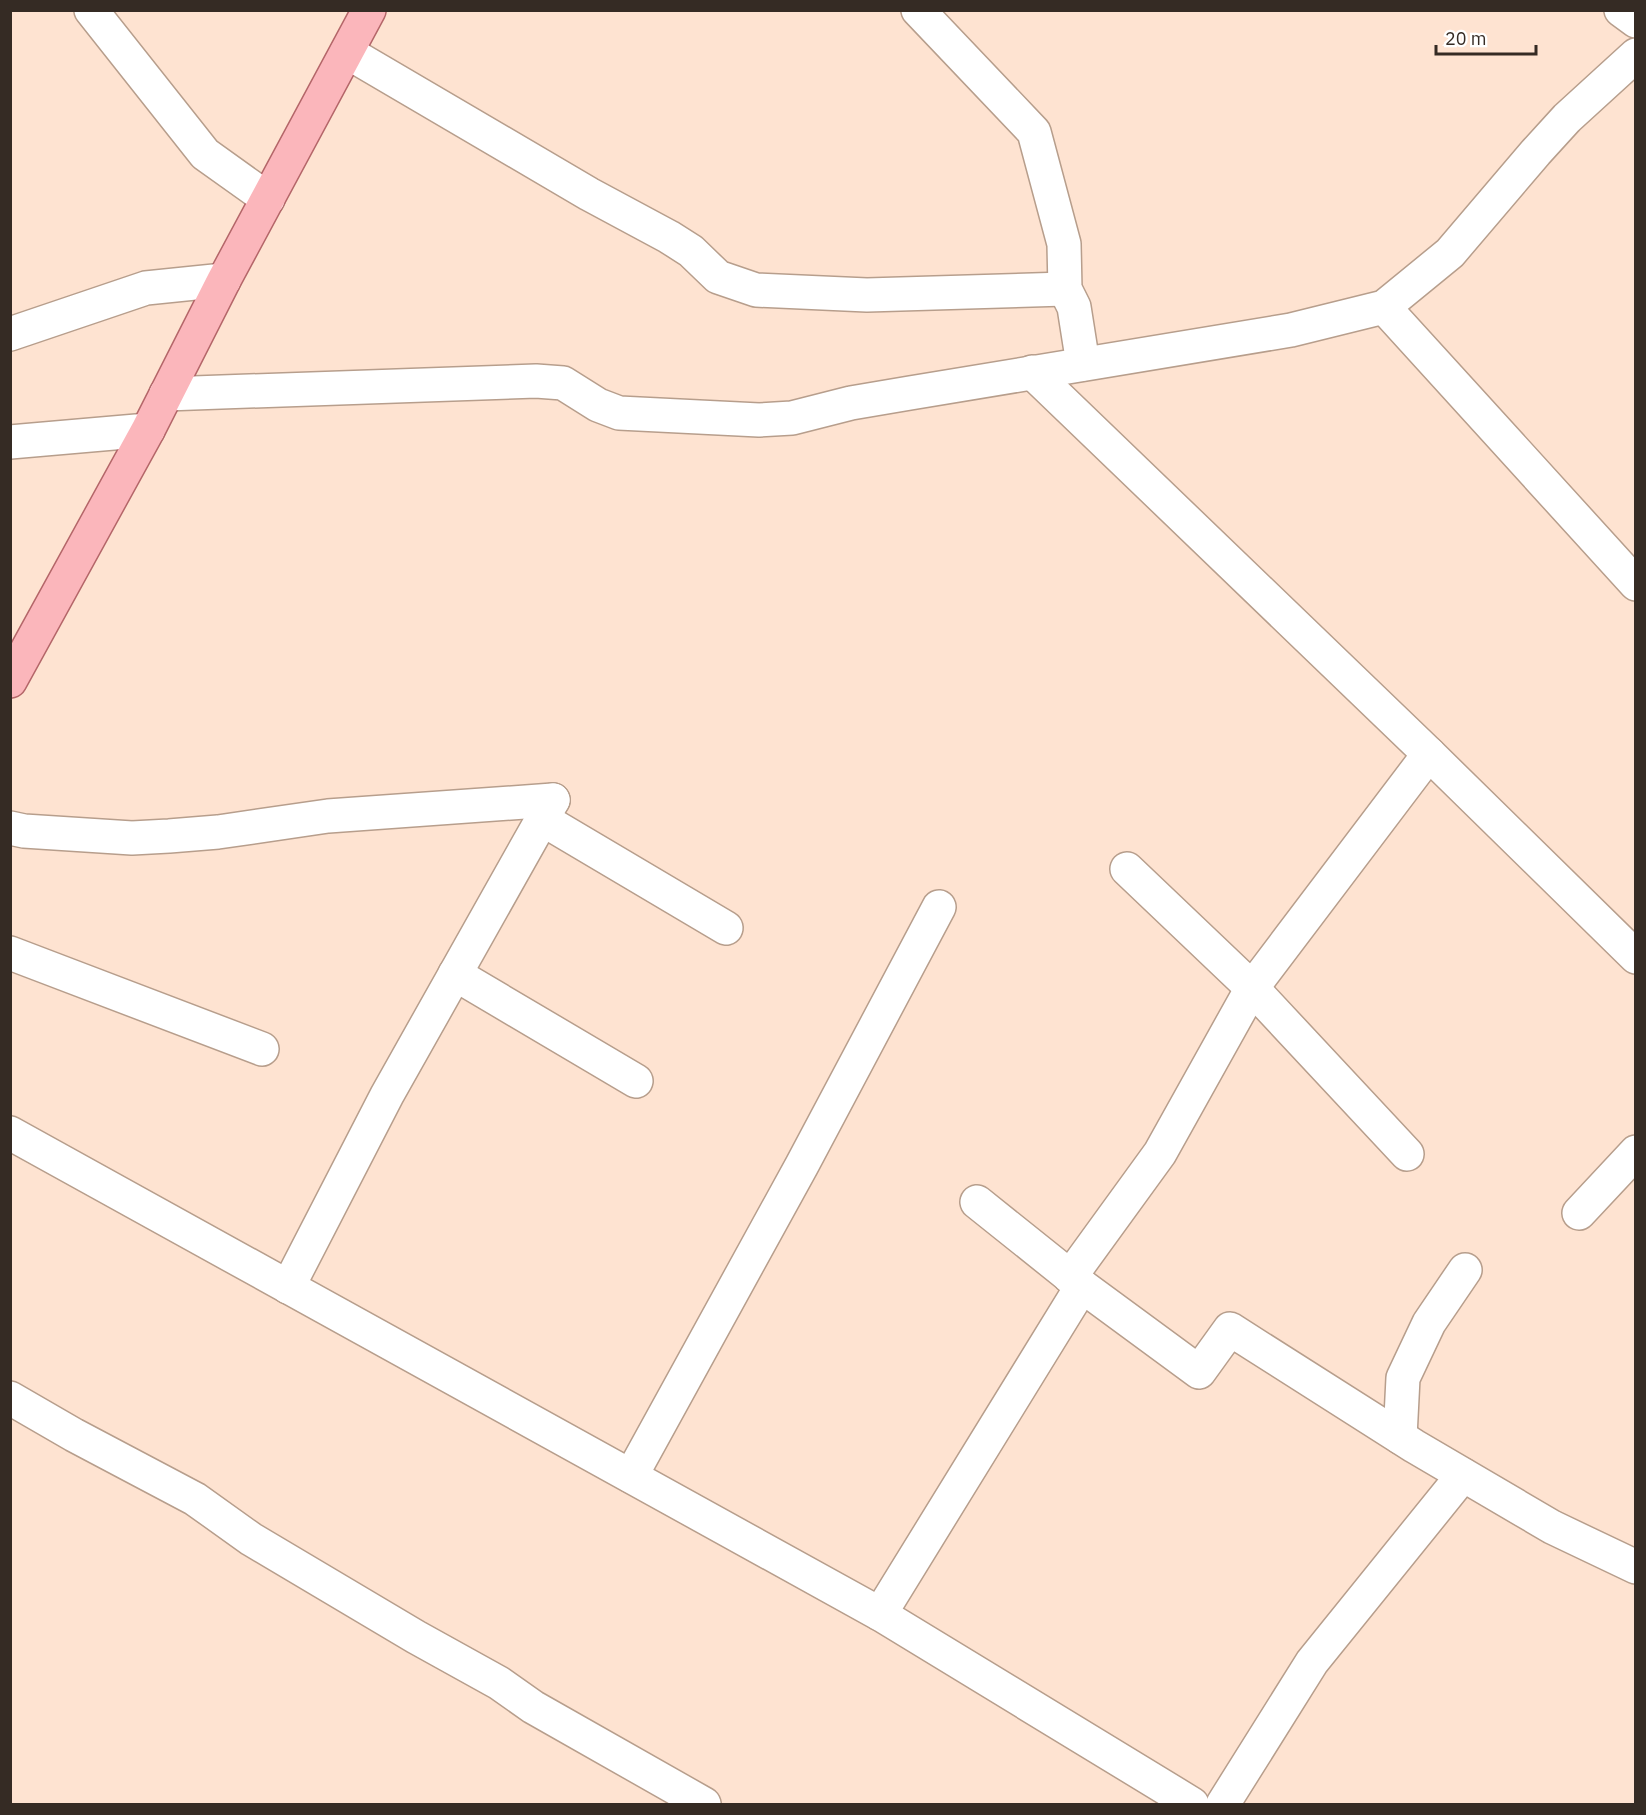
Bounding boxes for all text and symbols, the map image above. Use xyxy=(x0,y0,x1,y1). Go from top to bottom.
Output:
scale bar xyxy=(1436,18,1536,56)
text: 20 m xyxy=(1445,27,1487,50)

